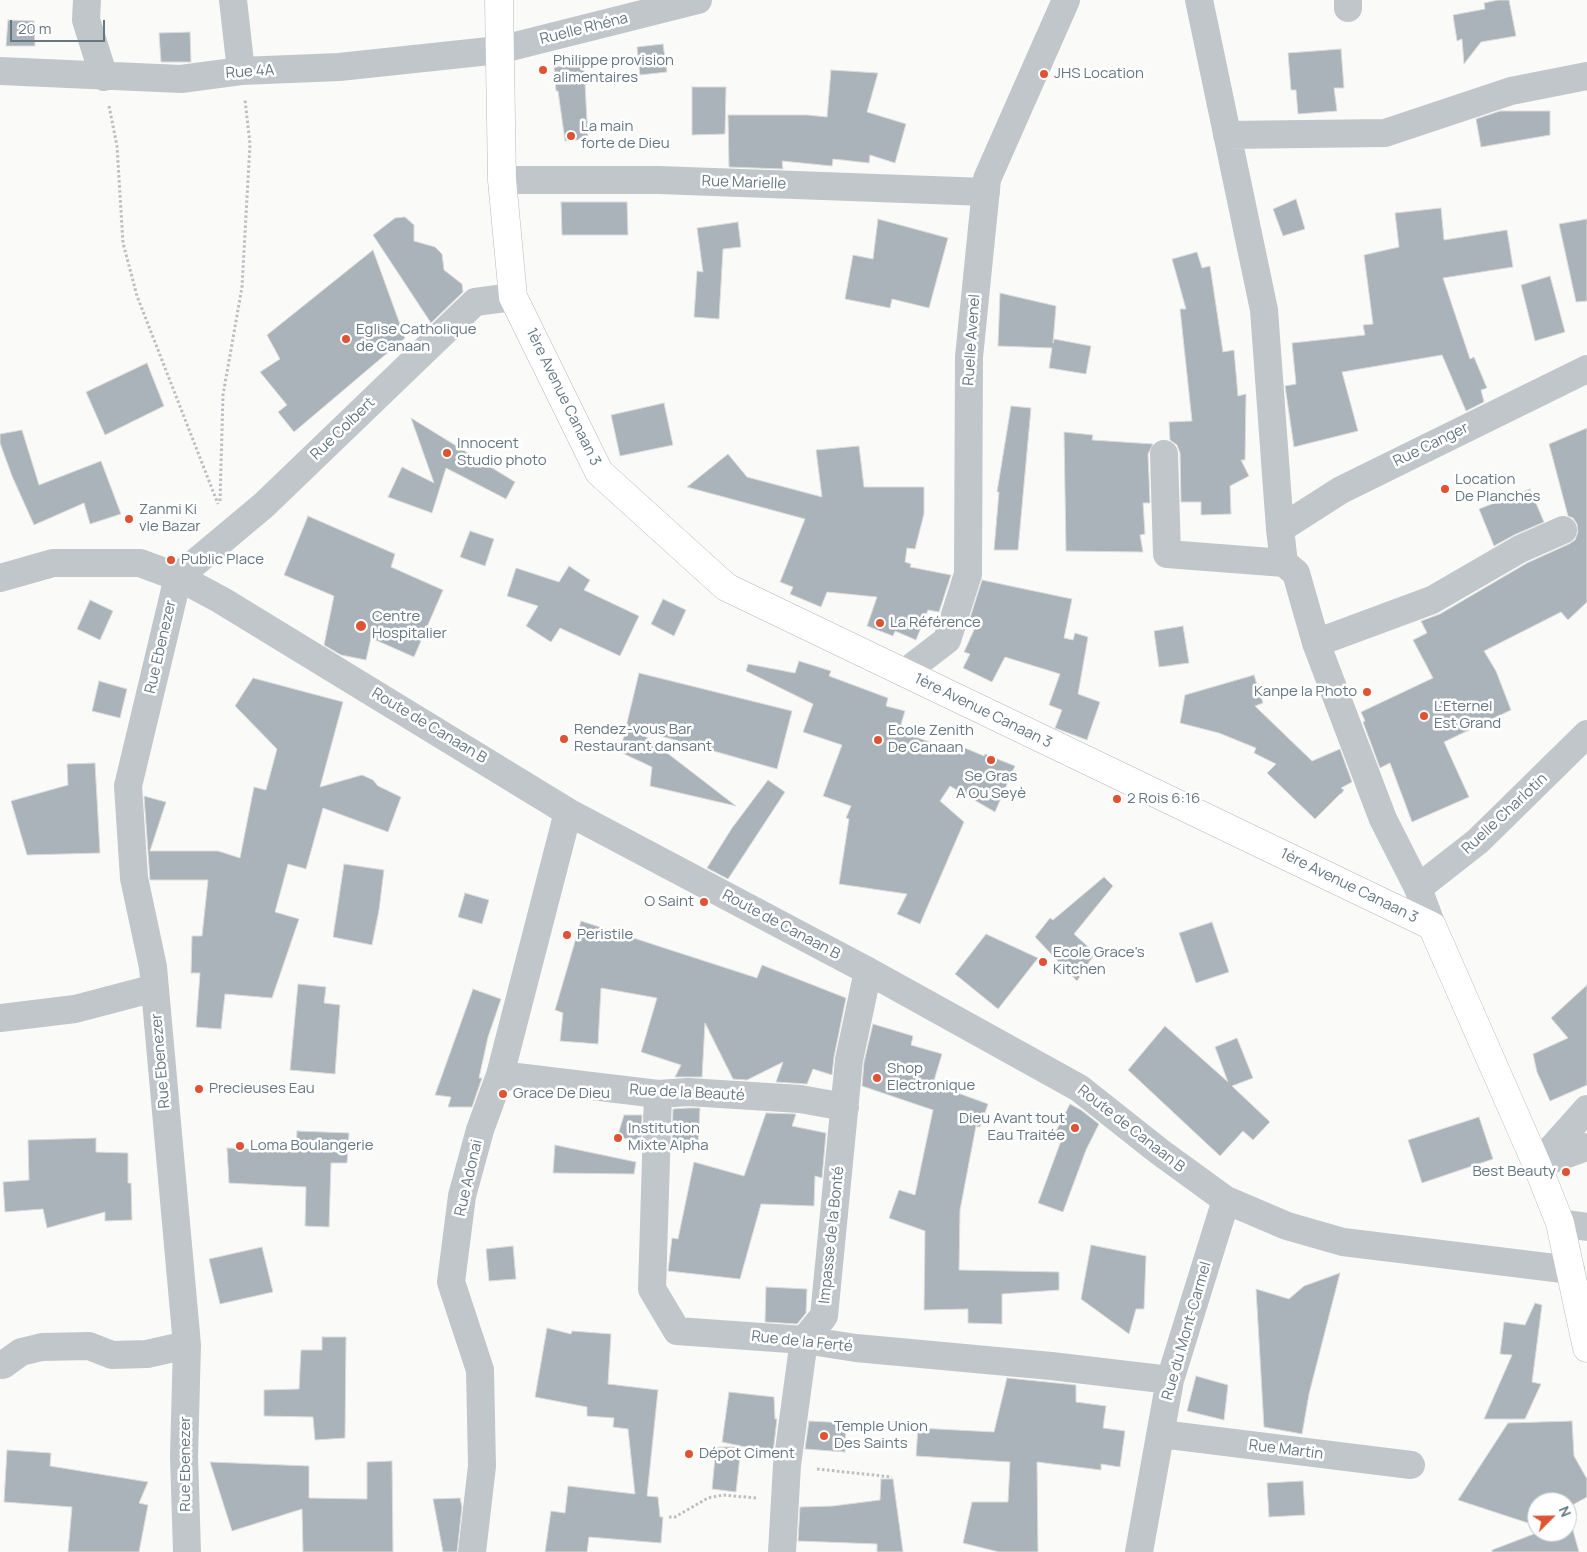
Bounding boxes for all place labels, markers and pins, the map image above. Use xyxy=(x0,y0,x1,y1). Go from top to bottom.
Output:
place label: Philippe provision alimentaires xyxy=(553,52,674,87)
marker: Philippe provision alimentaires xyxy=(537,64,549,76)
place label: JHS Location xyxy=(1054,65,1144,83)
marker: JHS Location xyxy=(1038,68,1050,80)
place label: La main forte de Dieu xyxy=(581,118,670,153)
marker: La main forte de Dieu xyxy=(565,130,577,142)
place label: Eglise Catholique de Canaan xyxy=(356,321,477,356)
marker: Eglise Catholique de Canaan xyxy=(340,333,352,345)
place label: Innocent Studio photo xyxy=(457,435,547,470)
marker: Innocent Studio photo xyxy=(441,447,453,459)
place label: Location De Planches xyxy=(1455,471,1540,506)
marker: Location De Planches xyxy=(1439,483,1451,495)
place label: Zanmi Ki vle Bazar xyxy=(139,501,201,536)
marker: Zanmi Ki vle Bazar xyxy=(123,513,135,525)
place label: Public Place xyxy=(181,551,264,569)
marker: Public Place xyxy=(165,554,177,566)
place label: Centre Hospitalier xyxy=(372,608,447,643)
place label: La Référence xyxy=(890,614,981,632)
marker: La Référence xyxy=(874,617,886,629)
marker: Centre Hospitalier xyxy=(354,619,368,633)
place label: Kanpe la Photo xyxy=(1254,683,1357,701)
marker: Kanpe la Photo xyxy=(1361,686,1373,698)
place label: L'Eternel Est Grand xyxy=(1434,698,1501,733)
marker: L'Eternel Est Grand xyxy=(1418,710,1430,722)
place label: Rendez-vous Bar Restaurant dansant xyxy=(574,721,712,756)
place label: Ecole Zenith De Canaan xyxy=(888,722,974,757)
marker: Rendez-vous Bar Restaurant dansant xyxy=(558,733,570,745)
marker: Ecole Zenith De Canaan xyxy=(872,734,884,746)
marker: Se Gras A Ou Seyè xyxy=(985,754,997,766)
place label: Se Gras A Ou Seyè xyxy=(956,768,1026,803)
place label: 2 Rois 6:16 xyxy=(1127,790,1200,808)
marker: 2 Rois 6:16 xyxy=(1111,793,1123,805)
place label: O Saint xyxy=(644,893,694,911)
marker: O Saint xyxy=(698,896,710,908)
place label: Peristile xyxy=(577,926,633,944)
marker: Peristile xyxy=(561,929,573,941)
place label: Ecole Grace's Kitchen xyxy=(1053,944,1145,979)
marker: Ecole Grace's Kitchen xyxy=(1037,956,1049,968)
place label: Shop Electronique xyxy=(887,1060,975,1095)
marker: Shop Electronique xyxy=(871,1072,883,1084)
place label: Precieuses Eau xyxy=(209,1080,315,1098)
marker: Precieuses Eau xyxy=(193,1083,205,1095)
place label: Grace De Dieu xyxy=(513,1085,610,1103)
marker: Grace De Dieu xyxy=(497,1088,509,1100)
place label: Dieu Avant tout Eau Traitée xyxy=(959,1110,1065,1145)
place label: Institution Mixte Alpha xyxy=(628,1120,709,1155)
marker: Dieu Avant tout Eau Traitée xyxy=(1069,1122,1081,1134)
marker: Institution Mixte Alpha xyxy=(612,1132,624,1144)
place label: Loma Boulangerie xyxy=(250,1137,374,1155)
marker: Loma Boulangerie xyxy=(234,1140,246,1152)
place label: Best Beauty xyxy=(1472,1163,1556,1181)
marker: Best Beauty xyxy=(1560,1166,1572,1178)
place label: Temple Union Des Saints xyxy=(834,1418,928,1453)
marker: Temple Union Des Saints xyxy=(818,1430,830,1442)
place label: Dépot Ciment xyxy=(699,1445,795,1463)
marker: Dépot Ciment xyxy=(683,1448,695,1460)

